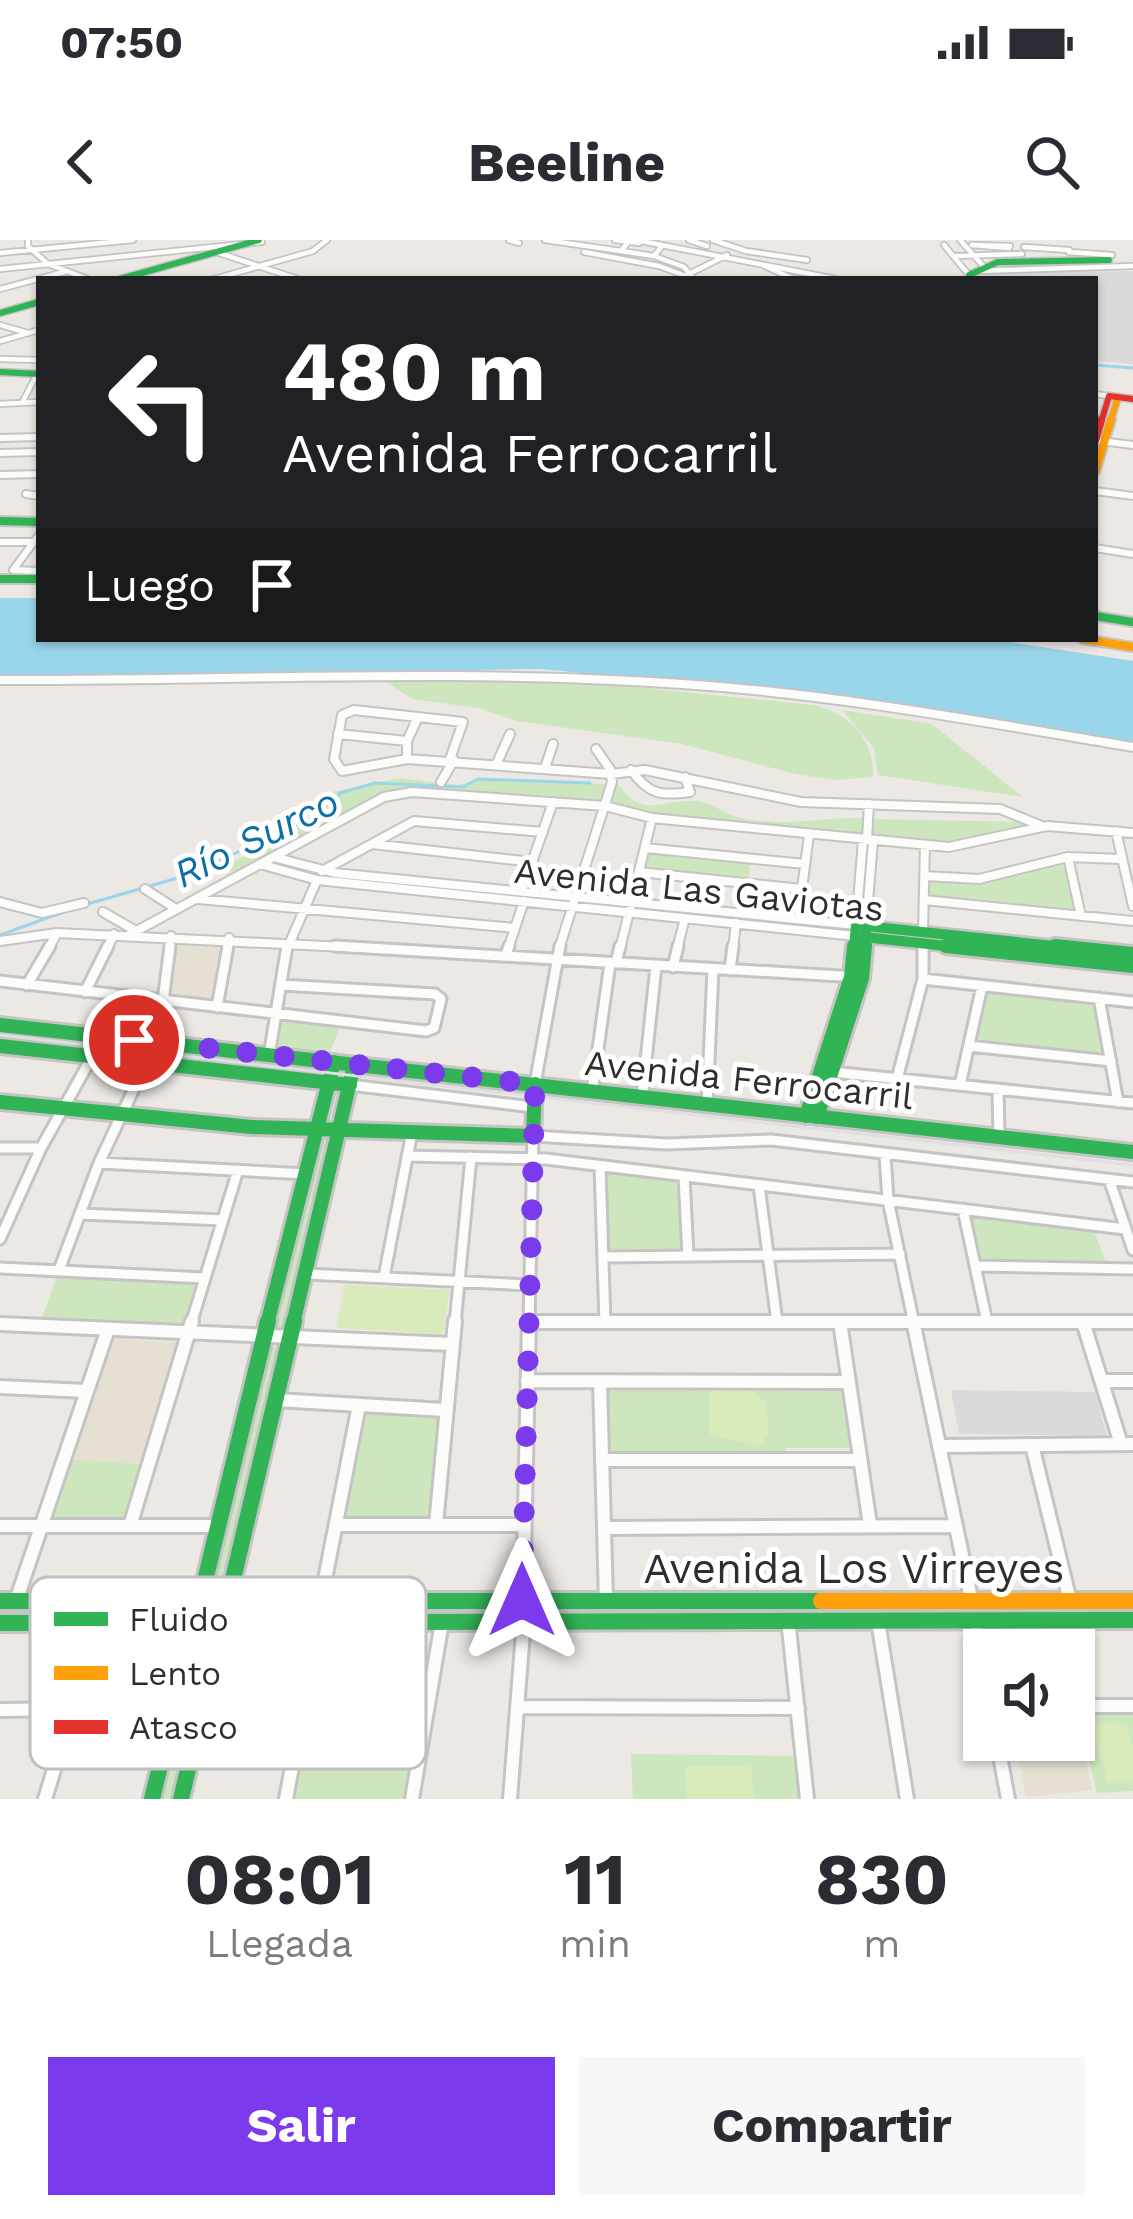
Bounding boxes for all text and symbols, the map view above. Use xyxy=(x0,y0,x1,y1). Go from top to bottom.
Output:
text: 07:50 xyxy=(60,16,183,69)
icon: back xyxy=(48,129,114,195)
icon: search xyxy=(1019,129,1085,195)
text: Beeline xyxy=(468,131,665,194)
text: 480 m xyxy=(282,322,546,420)
icon: left xyxy=(84,324,240,480)
text: Avenida Ferrocarril xyxy=(282,422,777,485)
icon: arrive xyxy=(239,552,305,618)
text: Luego xyxy=(84,559,215,612)
water label: Río Surco xyxy=(167,778,346,897)
street label: Avenida Las Gaviotas xyxy=(512,850,886,930)
pin xyxy=(83,989,185,1091)
icon: arrive xyxy=(101,1007,167,1073)
street label: Avenida Ferrocarril xyxy=(583,1042,915,1118)
position arrow xyxy=(459,1537,585,1663)
street label: Avenida Los Virreyes xyxy=(643,1544,1065,1593)
legend xyxy=(30,1577,426,1769)
text: Fluido xyxy=(129,1600,229,1639)
map controls xyxy=(963,1629,1095,1761)
button: sound xyxy=(963,1629,1095,1761)
text: Lento xyxy=(129,1654,221,1693)
text: Atasco xyxy=(129,1708,238,1747)
text: 08:01 xyxy=(184,1837,375,1921)
text: 11 xyxy=(564,1837,626,1921)
text: 830 xyxy=(815,1837,949,1921)
text: Llegada xyxy=(206,1921,353,1966)
text: min xyxy=(559,1921,631,1966)
text: m xyxy=(863,1921,901,1966)
button: Salir xyxy=(48,2057,555,2195)
button: Compartir xyxy=(579,2057,1085,2195)

